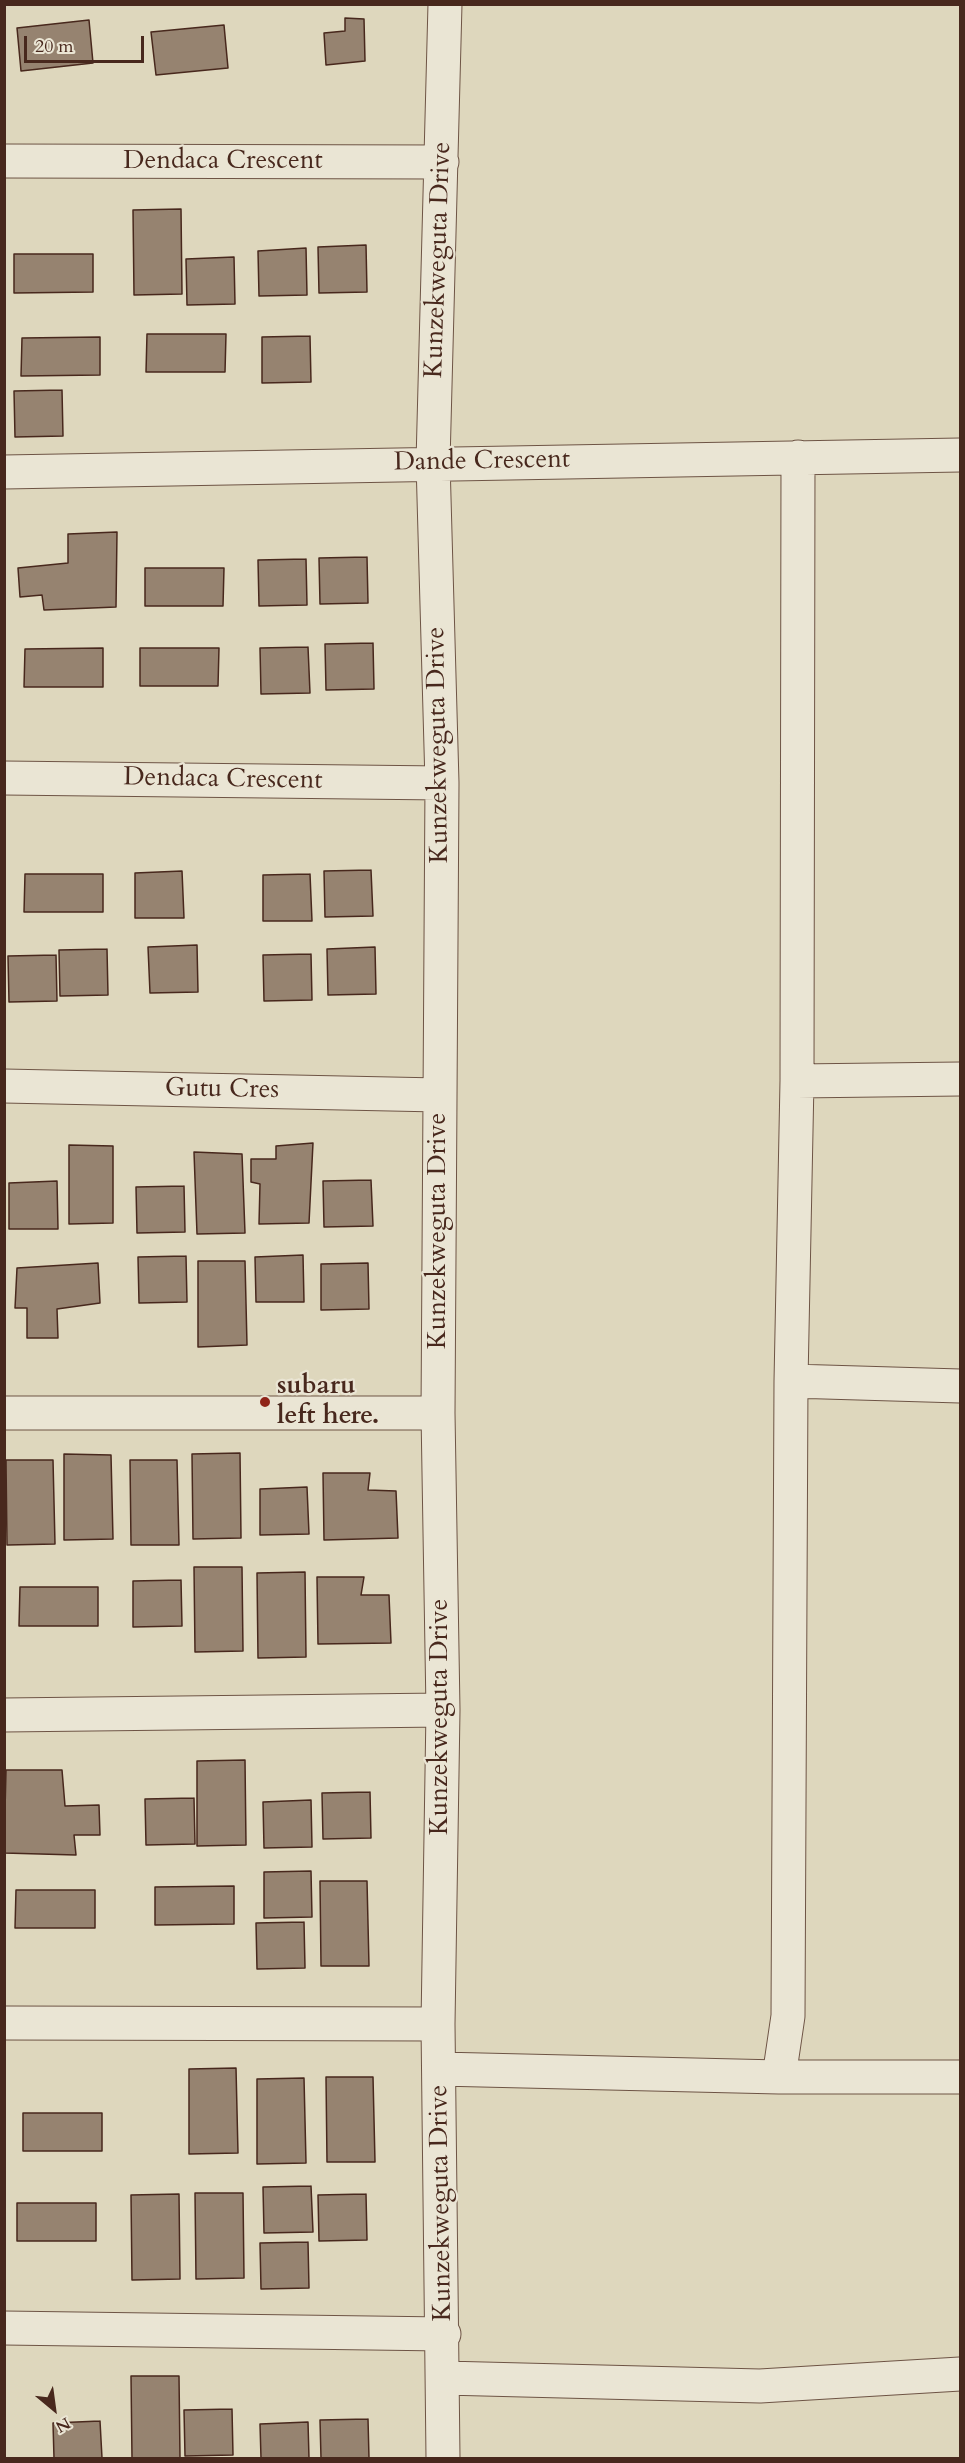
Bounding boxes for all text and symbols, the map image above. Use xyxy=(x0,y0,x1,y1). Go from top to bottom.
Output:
scale bar xyxy=(27,24,147,62)
text: 20 m xyxy=(35,34,74,59)
street label: Kunzekweguta Drive xyxy=(419,141,459,379)
street label: Dendaca Crescent xyxy=(123,146,323,178)
street label: Dande Crescent xyxy=(394,445,570,479)
street label: Kunzekweguta Drive xyxy=(421,626,457,864)
street label: Dendaca Crescent xyxy=(123,763,323,797)
street label: Gutu Cres xyxy=(165,1073,279,1107)
street label: Kunzekweguta Drive xyxy=(423,1113,455,1349)
place label: subaru left here. xyxy=(277,1371,379,1432)
marker: subaru left here. xyxy=(258,1395,272,1409)
street label: Kunzekweguta Drive xyxy=(425,1599,457,1835)
street label: Kunzekweguta Drive xyxy=(424,2084,460,2322)
north arrow xyxy=(24,2379,84,2439)
text: N xyxy=(51,2412,74,2438)

